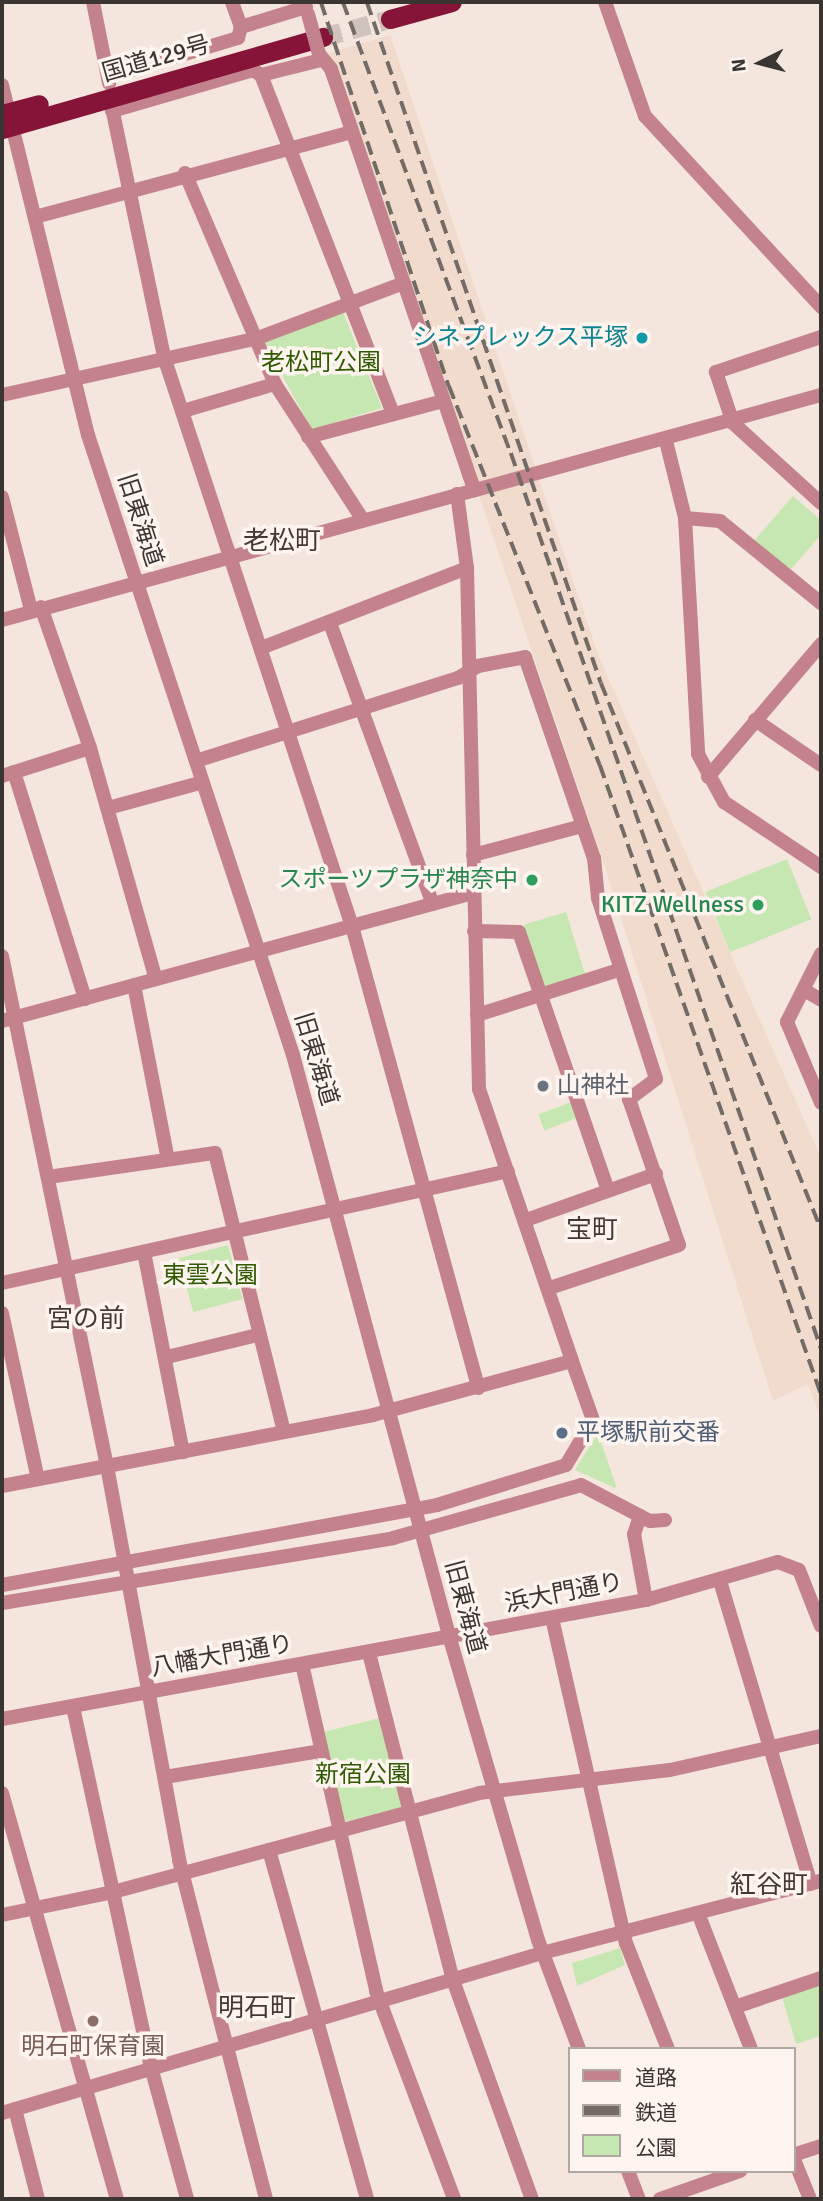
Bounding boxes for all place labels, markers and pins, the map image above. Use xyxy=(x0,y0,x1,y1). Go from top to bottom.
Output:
place label: シネプレックス平塚 xyxy=(412,324,628,352)
marker: シネプレックス平塚 xyxy=(634,330,650,346)
place label: スポーツプラザ神奈中 xyxy=(278,866,518,894)
marker: スポーツプラザ神奈中 xyxy=(524,872,540,888)
place label: KITZ Wellness xyxy=(601,891,744,919)
marker: KITZ Wellness xyxy=(750,897,766,913)
place label: 山神社 xyxy=(557,1072,629,1100)
marker: 山神社 xyxy=(535,1078,551,1094)
place label: 平塚駅前交番 xyxy=(576,1419,720,1447)
marker: 平塚駅前交番 xyxy=(554,1425,570,1441)
marker: 明石町保育園 xyxy=(85,2013,101,2029)
place label: 明石町保育園 xyxy=(21,2033,165,2061)

